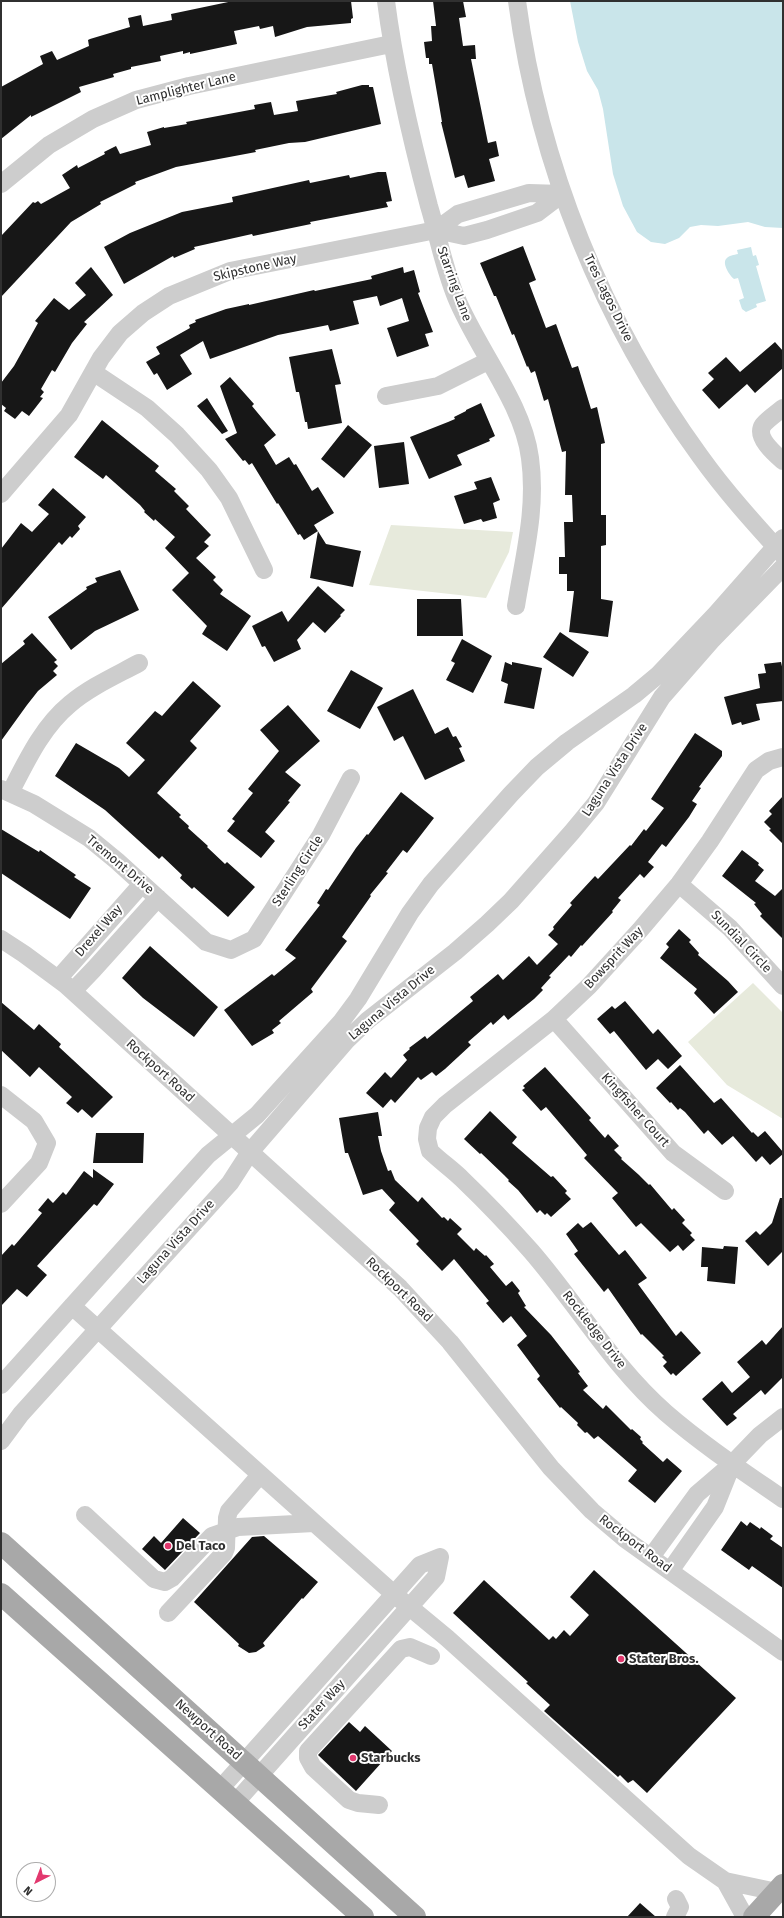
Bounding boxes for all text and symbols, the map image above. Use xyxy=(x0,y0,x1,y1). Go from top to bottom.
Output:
street label: Lamplighter Lane xyxy=(134,69,238,109)
street label: Starring Lane xyxy=(433,244,475,324)
street label: Skipstone Way xyxy=(212,251,298,285)
street label: Tres Lagos Drive xyxy=(580,252,636,344)
street label: Laguna Vista Drive xyxy=(579,720,651,820)
street label: Tremont Drive xyxy=(83,832,157,898)
street label: Sterling Circle xyxy=(269,833,327,909)
street label: Drexel Way xyxy=(72,902,126,960)
street label: Sundial Circle xyxy=(707,908,775,976)
street label: Bowsprit Way xyxy=(581,924,647,992)
street label: Laguna Vista Drive xyxy=(346,962,438,1044)
street label: Rockport Road xyxy=(123,1036,197,1106)
street label: Kingfisher Court xyxy=(598,1070,672,1150)
street label: Laguna Vista Drive xyxy=(134,1197,218,1287)
street label: Rockport Road xyxy=(362,1254,436,1326)
street label: Rockledge Drive xyxy=(559,1288,629,1372)
street label: Rockport Road xyxy=(596,1512,674,1576)
place label: Del Taco xyxy=(176,1538,226,1554)
marker: Del Taco xyxy=(163,1541,173,1551)
place label: Stater Bros. xyxy=(629,1651,699,1667)
marker: Stater Bros. xyxy=(616,1654,626,1664)
street label: Stater Way xyxy=(295,1677,349,1733)
street label: Newport Road xyxy=(172,1696,244,1764)
place label: Starbucks xyxy=(361,1750,420,1766)
marker: Starbucks xyxy=(348,1753,358,1763)
north arrow xyxy=(16,1862,56,1902)
text: N xyxy=(21,1883,35,1898)

